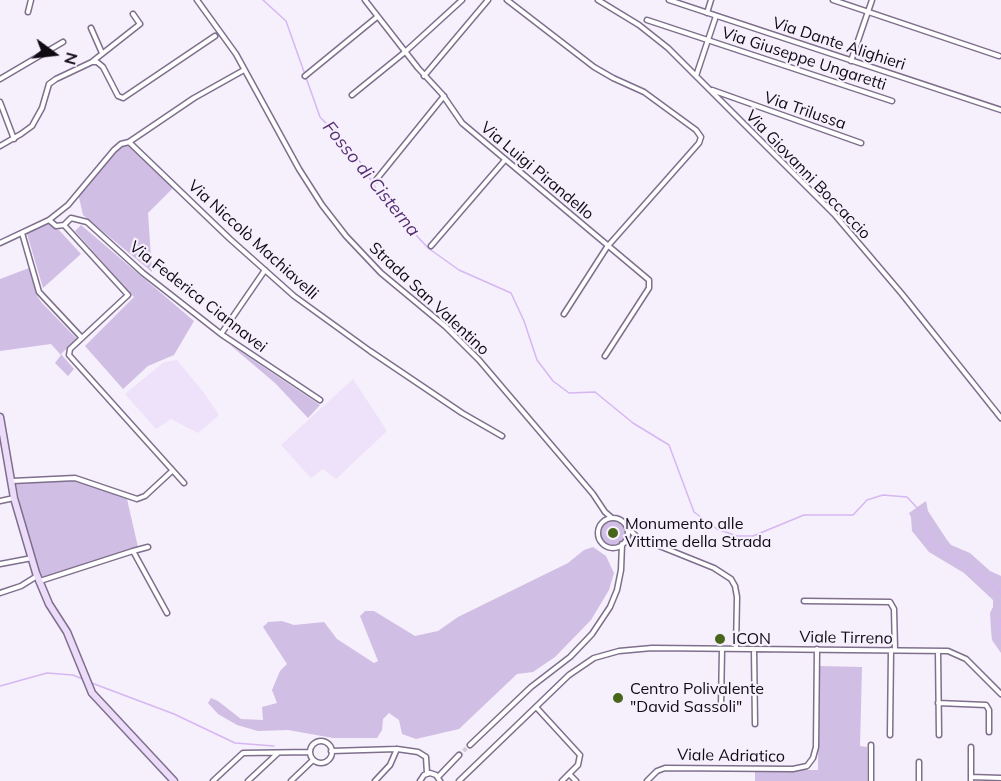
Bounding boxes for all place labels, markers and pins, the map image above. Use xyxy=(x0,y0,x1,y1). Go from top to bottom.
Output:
place label: Monumento alle Vittime della Strada xyxy=(625,514,771,552)
marker: Monumento alle Vittime della Strada xyxy=(606,526,620,540)
place label: ICON xyxy=(732,629,771,649)
marker: ICON xyxy=(713,632,727,646)
place label: Centro Polivalente "David Sassoli" xyxy=(630,679,764,717)
marker: Centro Polivalente "David Sassoli" xyxy=(611,691,625,705)

